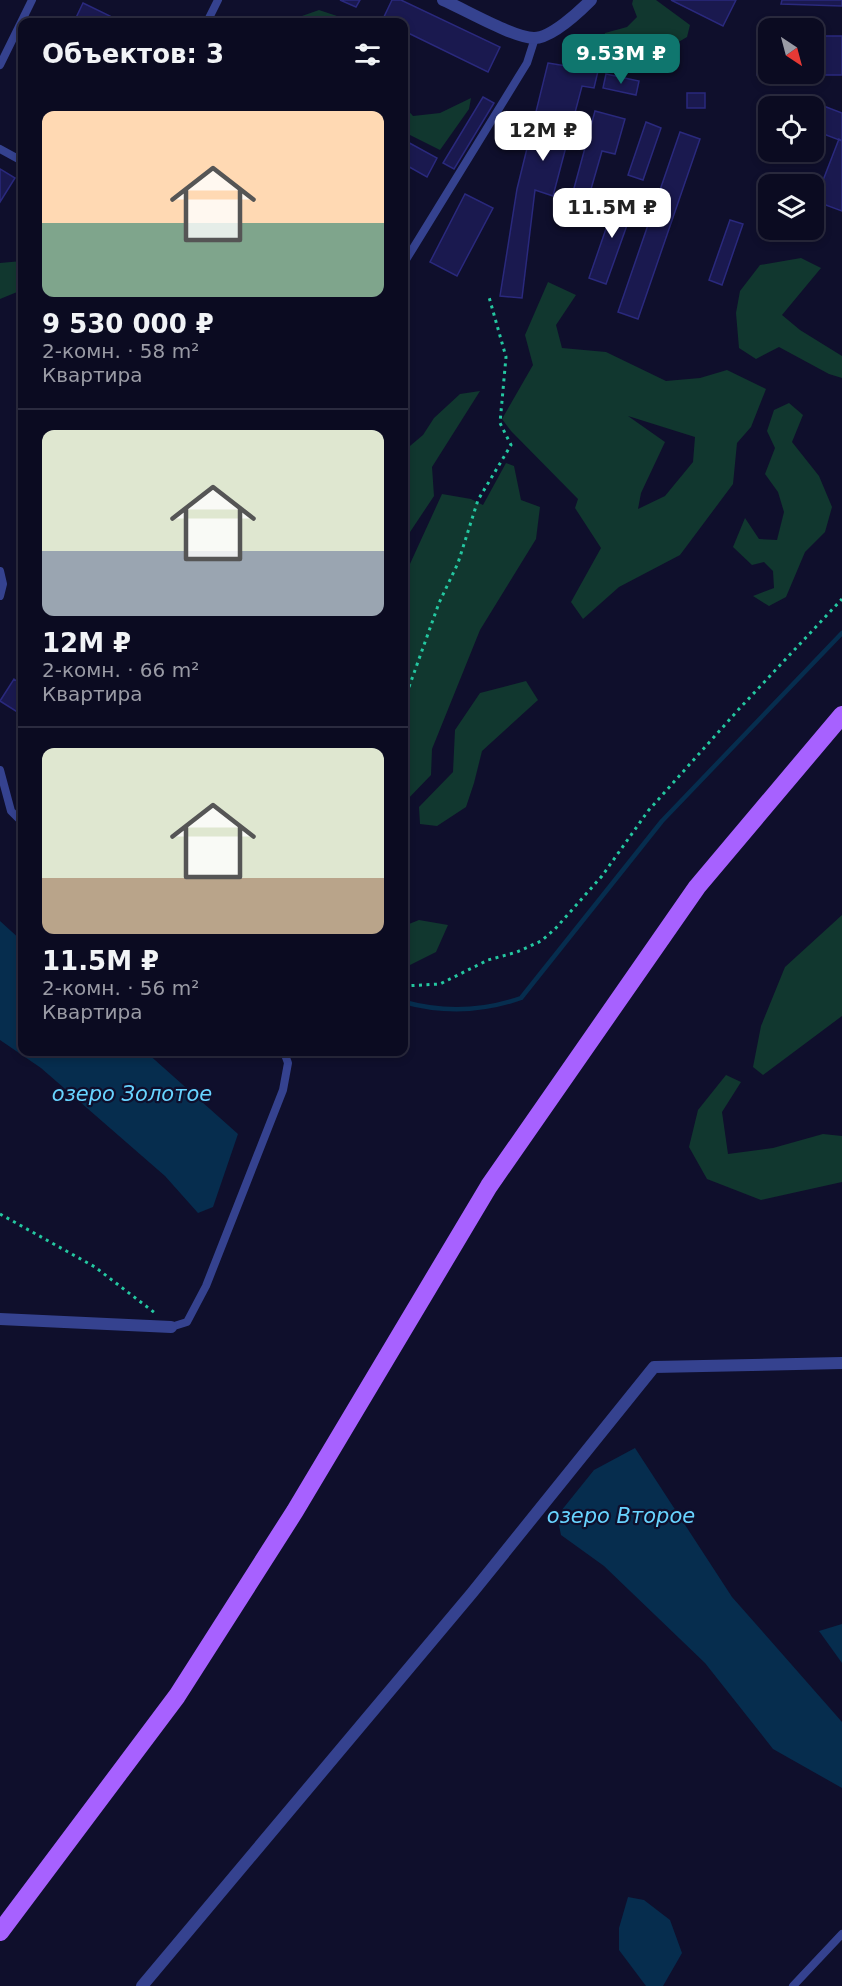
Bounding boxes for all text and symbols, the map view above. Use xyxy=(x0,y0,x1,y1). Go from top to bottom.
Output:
north arrow xyxy=(758,18,824,84)
map controls xyxy=(758,18,824,240)
pin: 9.53M ₽ xyxy=(566,34,676,85)
icon: filters xyxy=(351,38,384,71)
text: Объектов: 3 xyxy=(42,39,224,69)
text: 9.53M ₽ xyxy=(576,41,666,65)
button: locate xyxy=(758,96,824,162)
pin: 12M ₽ xyxy=(501,111,585,162)
text: 12M ₽ xyxy=(509,118,577,142)
icon: home xyxy=(159,150,267,258)
button: layers xyxy=(758,174,824,240)
pin: 11.5M ₽ xyxy=(557,188,667,239)
text: 11.5M ₽ xyxy=(567,195,657,219)
text: 9 530 000 ₽ xyxy=(42,309,214,339)
text: 2-комн. · 58 m² xyxy=(42,339,199,363)
text: Квартира xyxy=(42,363,143,387)
icon: home xyxy=(159,469,267,577)
text: 12M ₽ xyxy=(42,628,131,658)
text: 2-комн. · 66 m² xyxy=(42,658,199,682)
text: Квартира xyxy=(42,682,143,706)
icon: home xyxy=(159,787,267,895)
text: 11.5M ₽ xyxy=(42,946,159,976)
text: 2-комн. · 56 m² xyxy=(42,976,199,1000)
text: Квартира xyxy=(42,1000,143,1024)
water label: озеро Золотое xyxy=(52,1082,212,1106)
water label: озеро Второе xyxy=(547,1504,695,1528)

